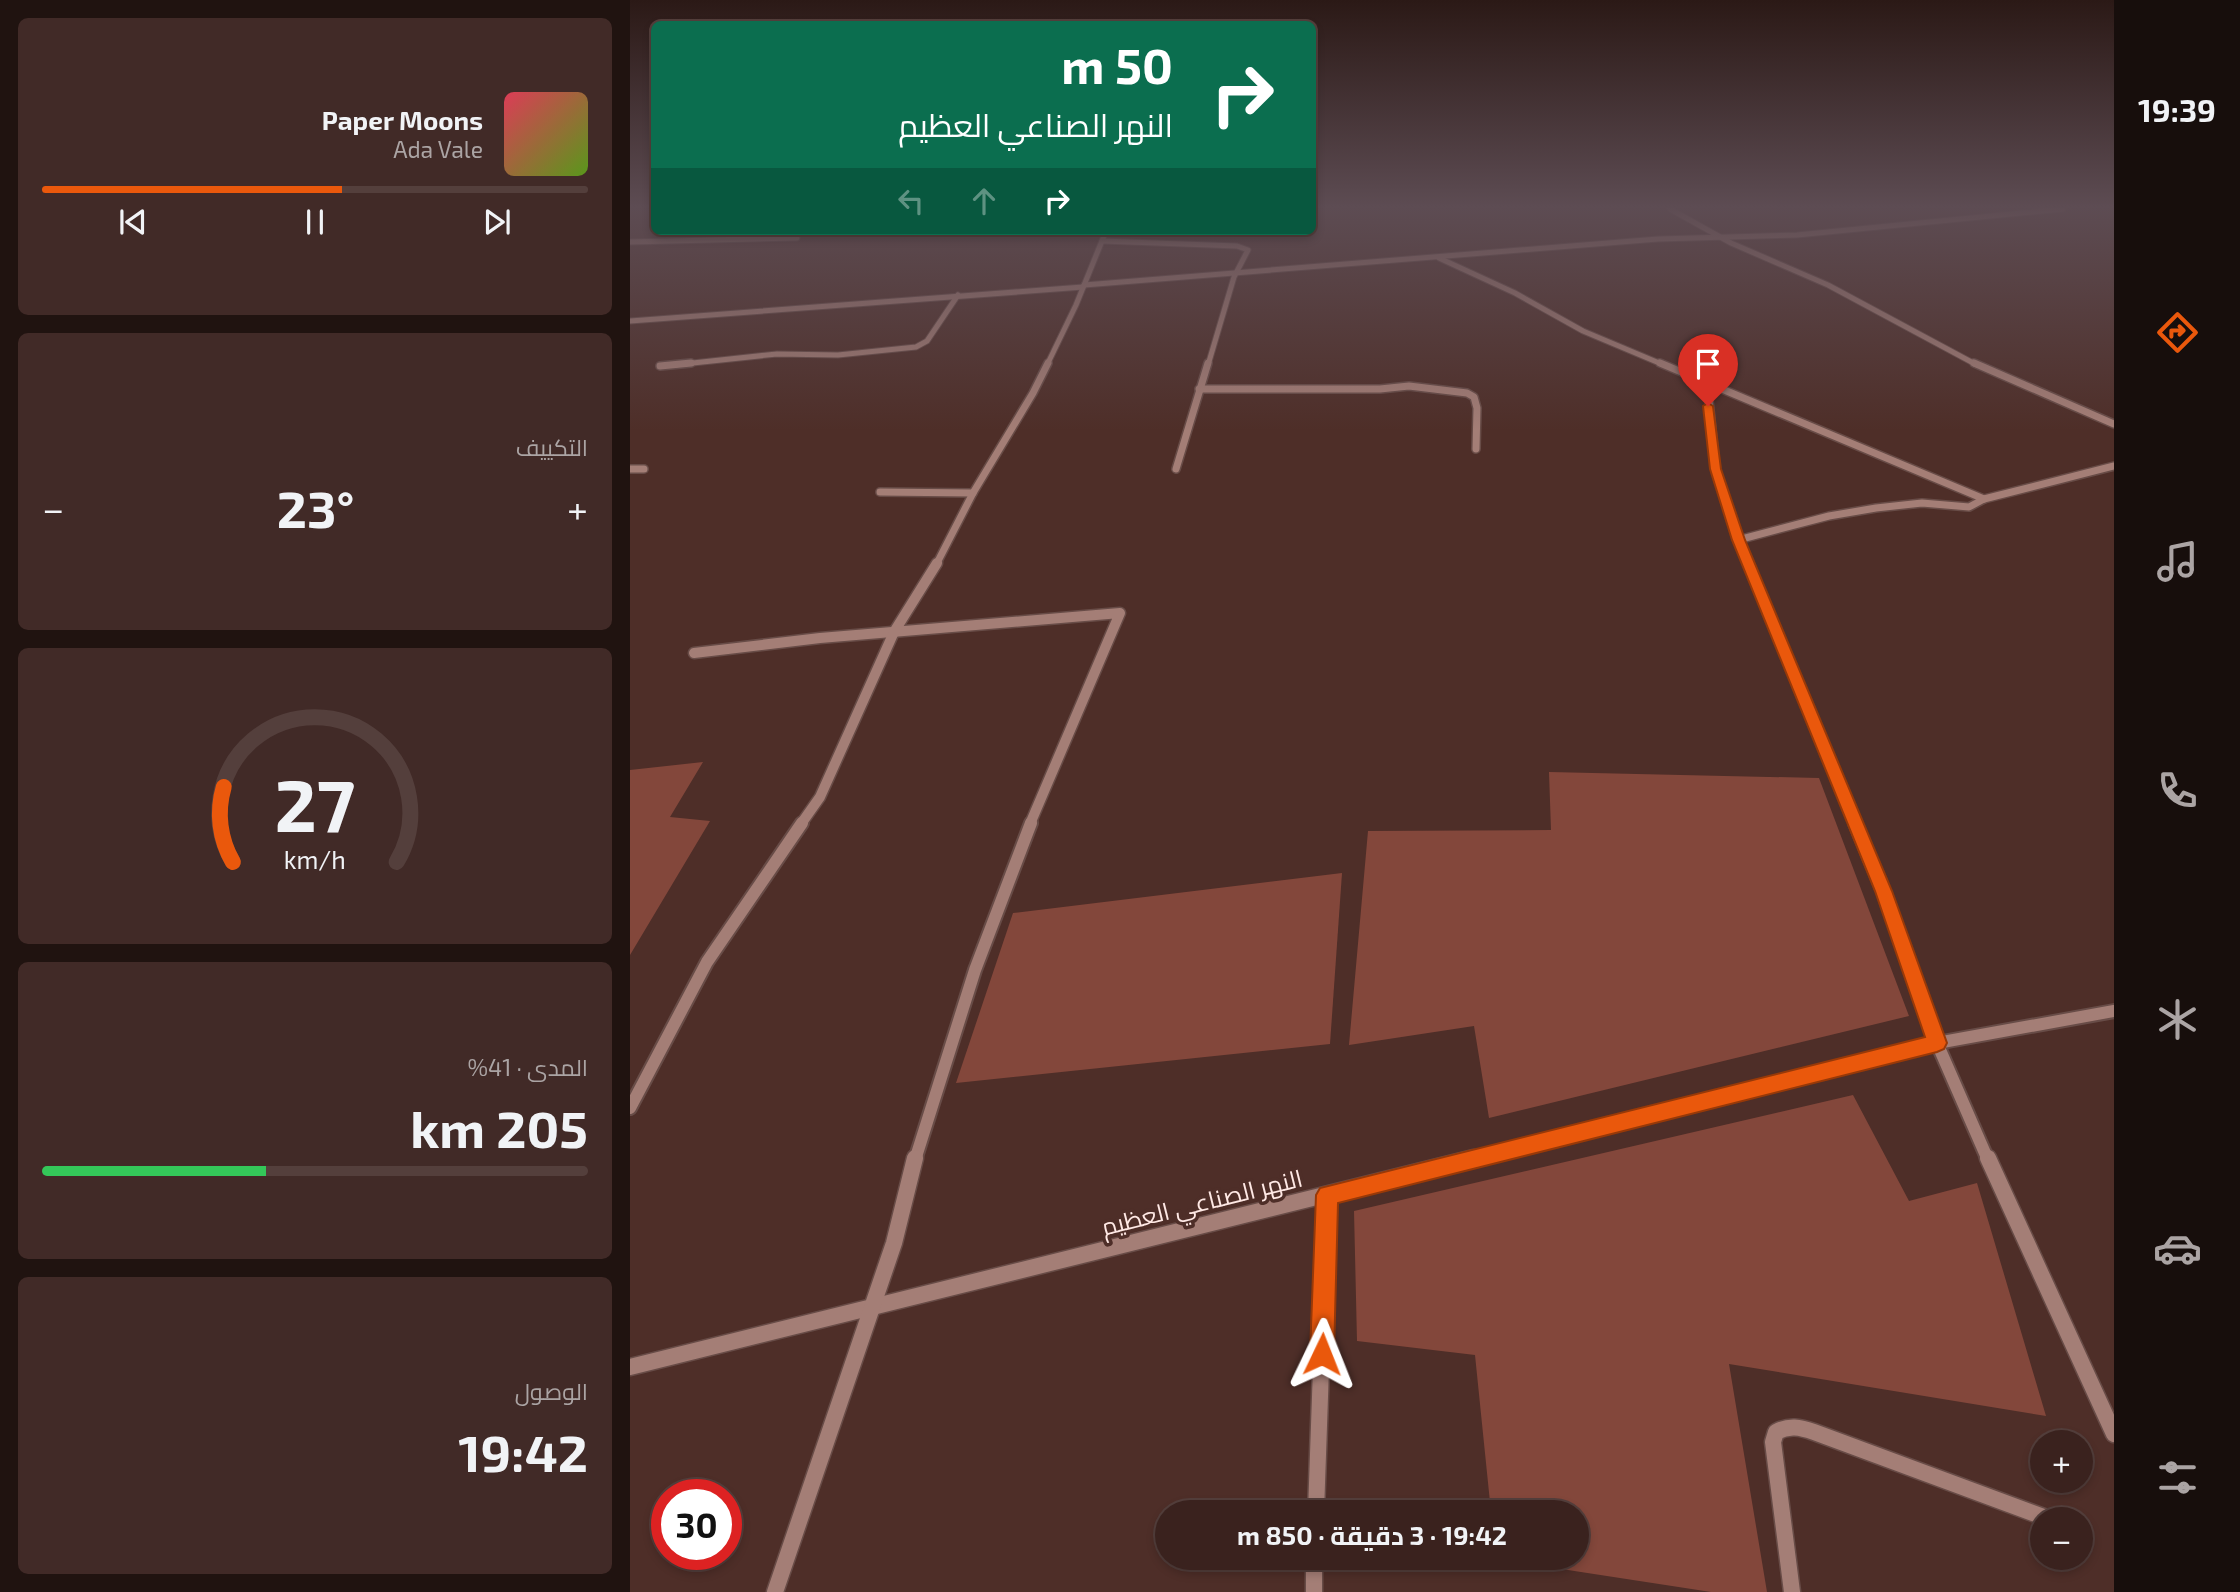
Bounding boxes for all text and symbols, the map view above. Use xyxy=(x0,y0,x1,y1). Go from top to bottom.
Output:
text: 50 m xyxy=(1061,35,1173,94)
icon: right xyxy=(1197,49,1288,140)
text: 19:39 xyxy=(2138,90,2216,128)
text: Paper Moons xyxy=(322,104,483,135)
text: النهر الصناعي العظيم xyxy=(898,105,1173,143)
text: Ada Vale xyxy=(393,135,483,163)
icon: left xyxy=(892,182,930,220)
icon: ahead xyxy=(965,182,1003,220)
icon: right xyxy=(1038,182,1076,220)
icon: previous xyxy=(114,203,152,241)
icon: pause xyxy=(296,203,334,241)
icon: next xyxy=(478,203,516,241)
icon: directions xyxy=(2153,308,2202,357)
pin xyxy=(1678,334,1738,406)
icon: arrive xyxy=(1689,345,1727,383)
text: التكييف xyxy=(516,433,588,461)
text: 23° xyxy=(277,476,354,538)
text: − xyxy=(42,485,64,531)
text: + xyxy=(567,485,588,531)
icon: music xyxy=(2153,537,2202,586)
text: 27 xyxy=(275,759,355,847)
icon: phone xyxy=(2153,766,2202,815)
text: km/h xyxy=(284,844,346,874)
icon: climate xyxy=(2153,995,2202,1044)
text: المدى · 41% xyxy=(467,1053,588,1081)
text: 205 km xyxy=(410,1096,588,1158)
street label: النهر الصناعي العظيم xyxy=(1098,1163,1307,1246)
icon: car xyxy=(2153,1224,2202,1273)
position arrow xyxy=(1285,1317,1359,1391)
text: الوصول xyxy=(515,1377,588,1405)
text: 19:42 xyxy=(458,1420,588,1482)
map controls xyxy=(2030,1430,2093,1570)
button: + xyxy=(2030,1430,2093,1493)
icon: filters xyxy=(2153,1453,2202,1502)
speed limit sign: 30 xyxy=(651,1479,742,1570)
button: − xyxy=(2030,1507,2093,1570)
text: 19:42 · 3 دقيقة · 850 m xyxy=(1237,1519,1507,1550)

